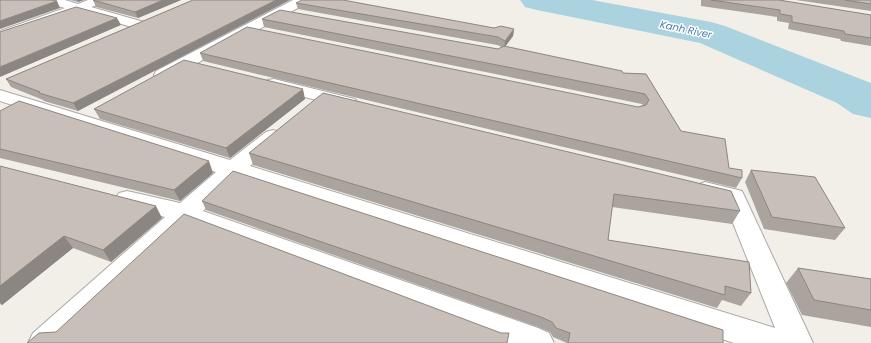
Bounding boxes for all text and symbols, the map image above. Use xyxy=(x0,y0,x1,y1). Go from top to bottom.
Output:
water label: Kanh River xyxy=(659,17,713,42)

